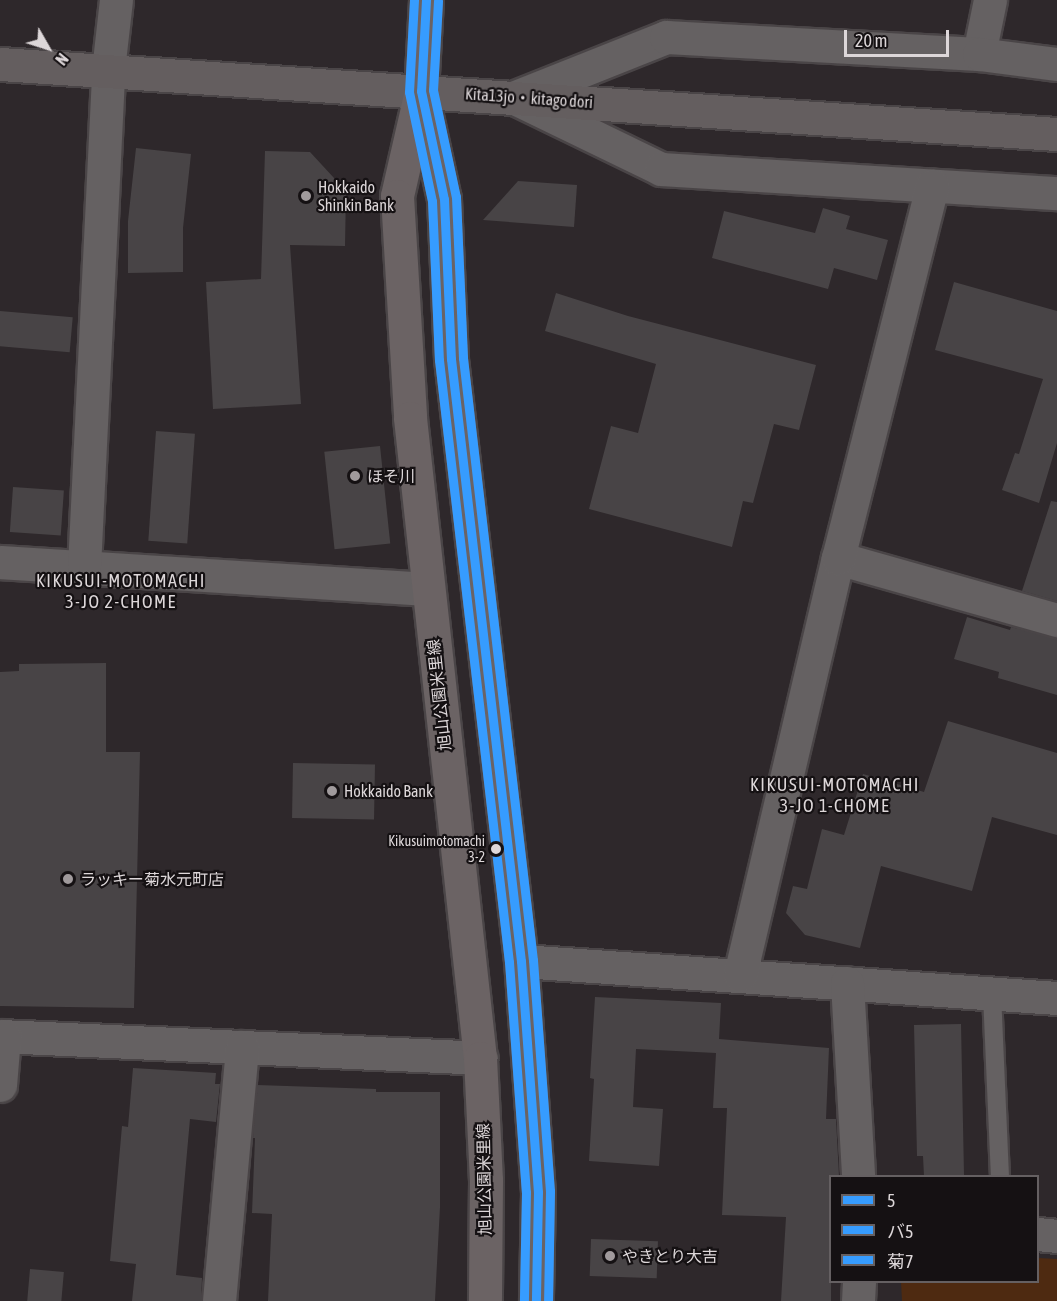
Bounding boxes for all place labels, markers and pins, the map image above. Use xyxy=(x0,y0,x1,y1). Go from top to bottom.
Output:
place label: Hokkaido Shinkin Bank xyxy=(318,177,394,215)
marker: Hokkaido Shinkin Bank xyxy=(299,189,313,203)
place label: ほそ川 xyxy=(367,466,415,486)
marker: ほそ川 xyxy=(348,469,362,483)
place label: Hokkaido Bank xyxy=(344,781,433,801)
marker: Hokkaido Bank xyxy=(325,784,339,798)
place label: Kikusuimotomachi 3-2 xyxy=(388,833,485,866)
marker: Kikusuimotomachi 3-2 xyxy=(490,843,502,855)
place label: ラッキー菊水元町店 xyxy=(80,869,224,889)
marker: ラッキー菊水元町店 xyxy=(61,872,75,886)
place label: やきとり大吉 xyxy=(622,1246,718,1266)
marker: やきとり大吉 xyxy=(603,1249,617,1263)

